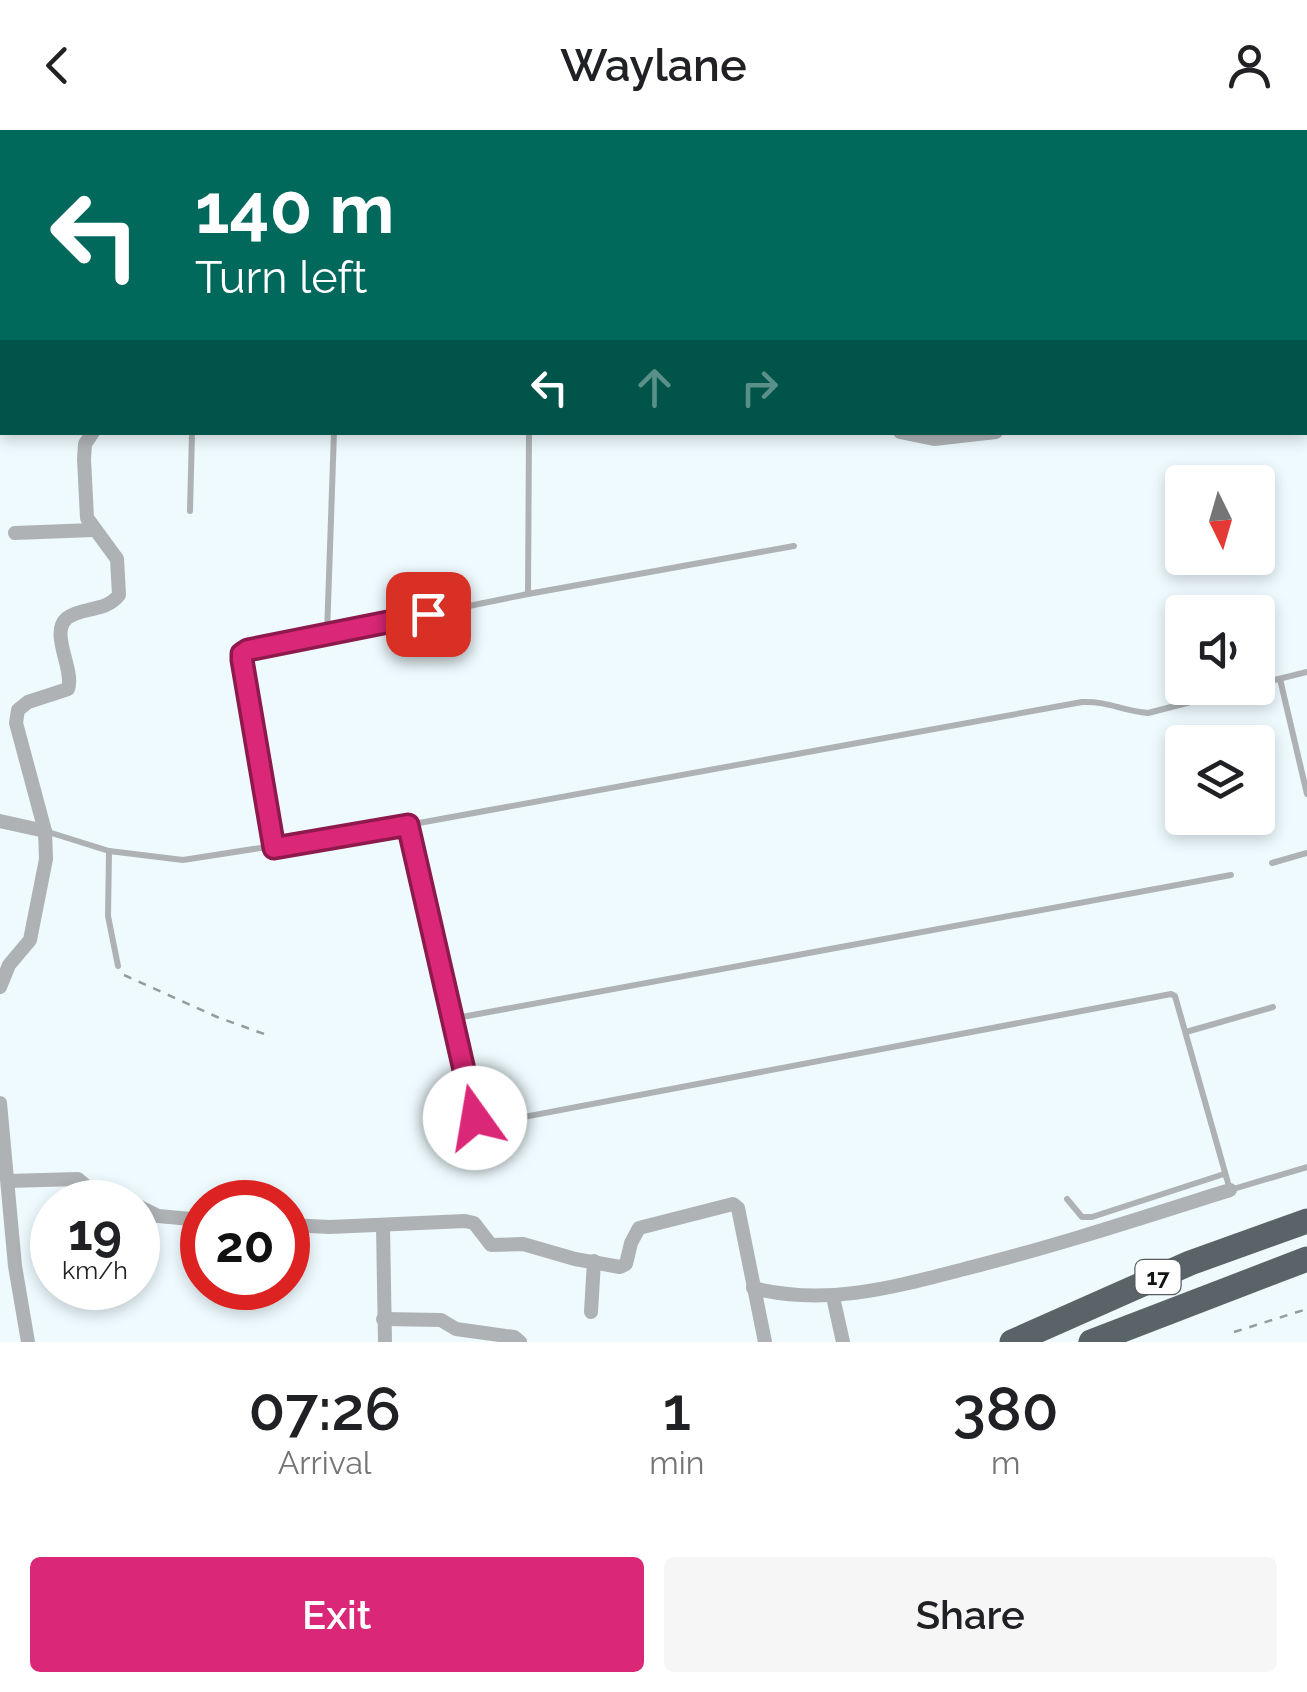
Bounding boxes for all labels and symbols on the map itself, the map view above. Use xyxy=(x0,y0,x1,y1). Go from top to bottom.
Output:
north arrow xyxy=(1165,465,1275,575)
pin xyxy=(386,572,471,657)
position arrow xyxy=(423,1066,527,1170)
speed limit sign: 20 xyxy=(180,1180,310,1310)
road number: 17 xyxy=(1136,1260,1180,1294)

